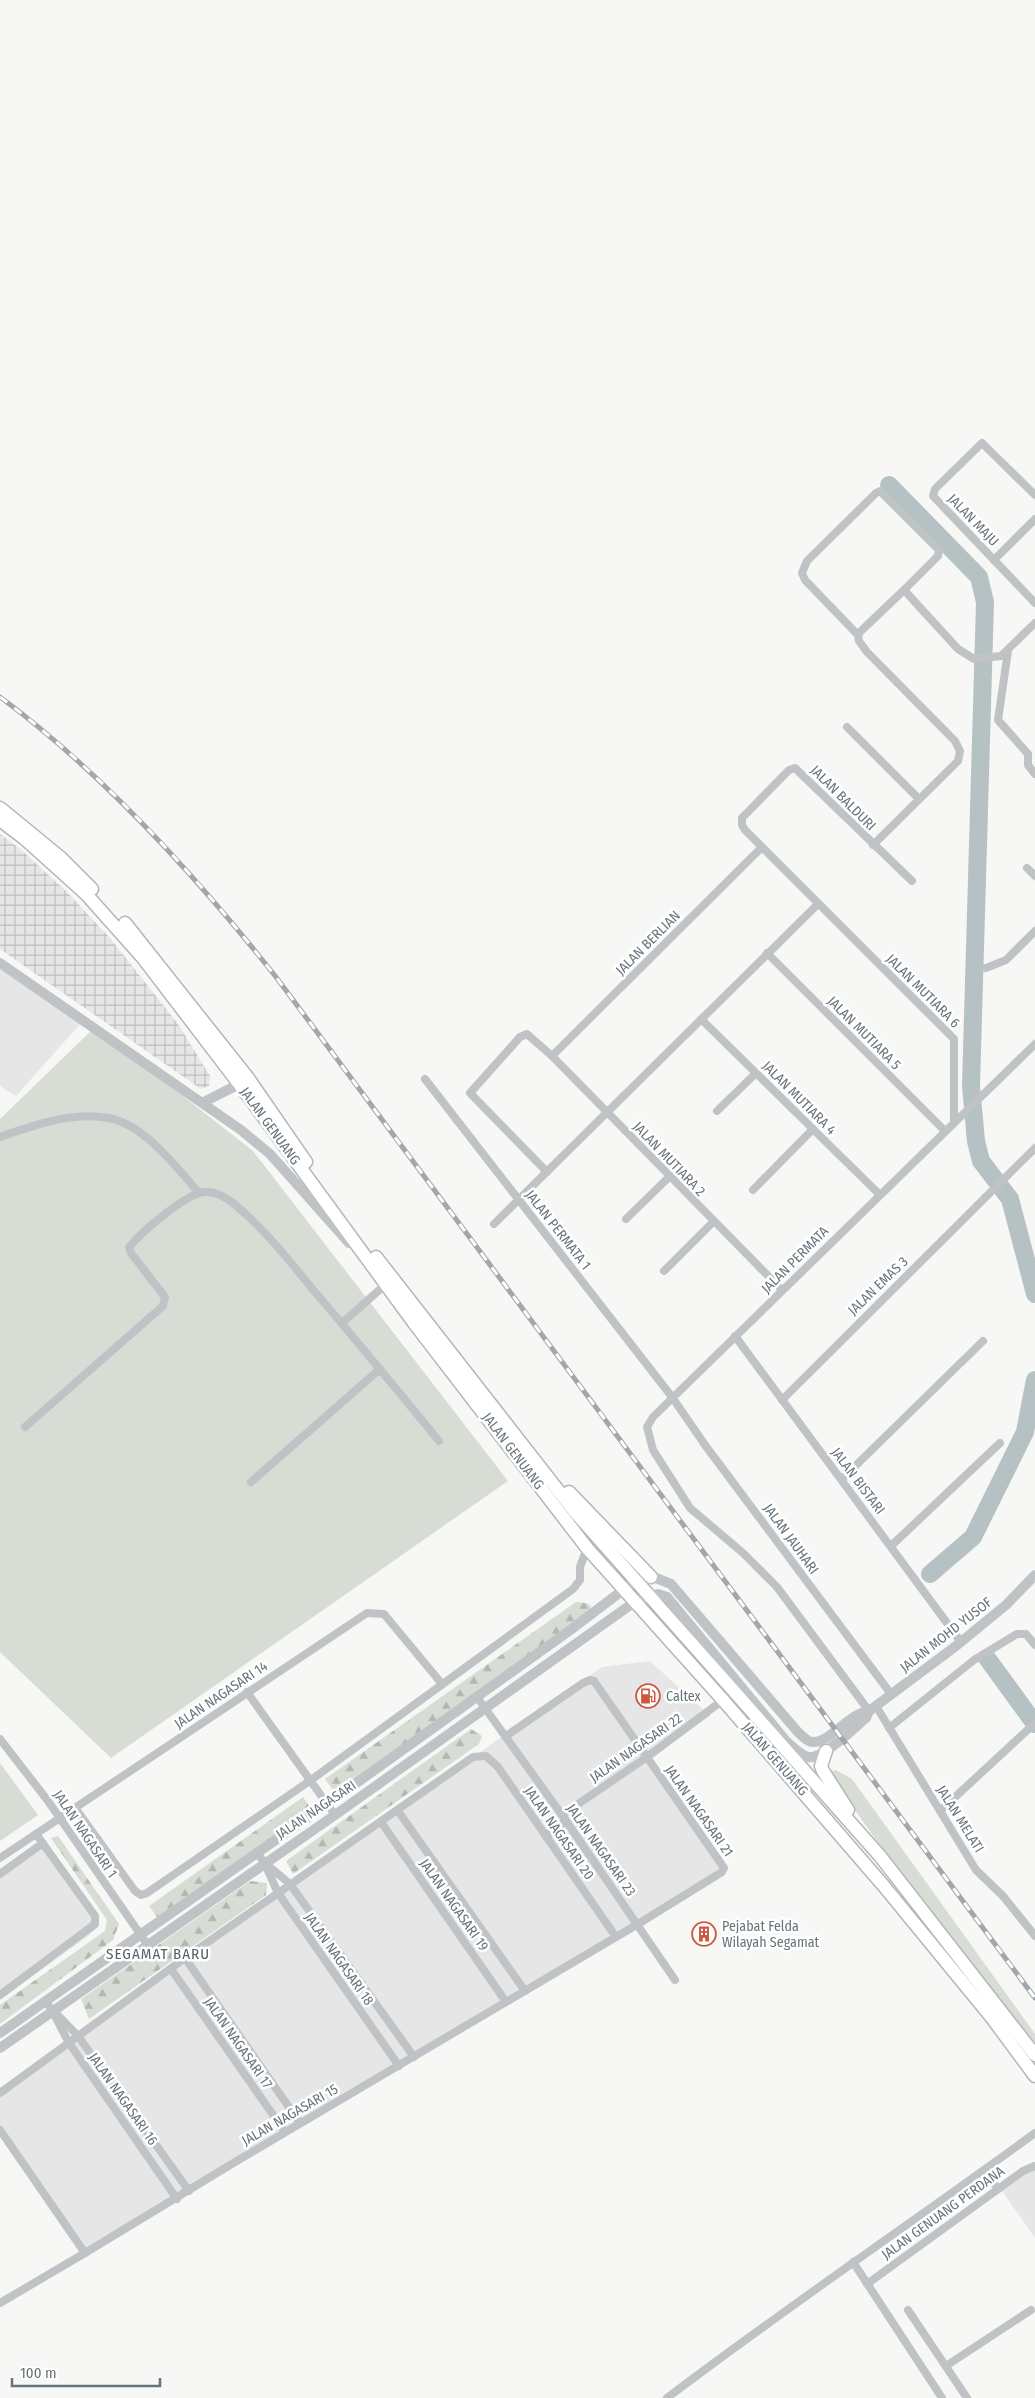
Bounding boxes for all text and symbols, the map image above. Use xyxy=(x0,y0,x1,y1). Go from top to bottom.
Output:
street label: JALAN MAJU xyxy=(944,490,1002,550)
street label: JALAN BALDURI xyxy=(807,762,879,834)
street label: JALAN BERLIAN xyxy=(612,907,684,979)
street label: JALAN MUTIARA 6 xyxy=(883,951,964,1032)
street label: JALAN MUTIARA 5 xyxy=(824,993,904,1073)
street label: JALAN MUTIARA 4 xyxy=(759,1058,840,1139)
street label: JALAN GENUANG xyxy=(236,1084,304,1168)
street label: JALAN MUTIARA 2 xyxy=(629,1118,709,1200)
street label: JALAN PERMATA 1 xyxy=(522,1187,594,1273)
street label: JALAN PERMATA xyxy=(758,1222,833,1297)
street label: JALAN EMAS 3 xyxy=(844,1253,912,1319)
street label: JALAN GENUANG xyxy=(479,1409,547,1493)
street label: JALAN BISTARI xyxy=(827,1444,889,1518)
street label: JALAN JAUHARI xyxy=(760,1500,822,1578)
street label: JALAN MOHD YUSOF xyxy=(897,1594,995,1676)
street label: JALAN NAGASARI 14 xyxy=(171,1657,271,1732)
fuel station icon: Caltex xyxy=(635,1683,661,1709)
place label: Caltex xyxy=(666,1688,702,1705)
street label: JALAN NAGASARI 22 xyxy=(587,1710,685,1786)
street label: JALAN GENUANG xyxy=(739,1719,811,1799)
street label: JALAN NAGASARI 21 xyxy=(661,1762,737,1860)
street label: JALAN NAGASARI xyxy=(273,1777,359,1843)
street label: JALAN MELATI xyxy=(933,1782,987,1856)
street label: JALAN NAGASARI 20 xyxy=(521,1783,597,1883)
street label: JALAN NAGASARI 1 xyxy=(49,1787,121,1881)
street label: JALAN NAGASARI 23 xyxy=(563,1801,639,1899)
street label: JALAN NAGASARI 19 xyxy=(416,1856,492,1955)
street label: JALAN NAGASARI 18 xyxy=(301,1910,377,2008)
place label: Pejabat Felda Wilayah Segamat xyxy=(722,1918,820,1951)
building icon: Pejabat Felda Wilayah Segamat xyxy=(691,1921,717,1947)
district label: SEGAMAT BARU xyxy=(106,1945,210,1963)
street label: JALAN NAGASARI 17 xyxy=(200,1994,276,2092)
street label: JALAN NAGASARI 16 xyxy=(85,2050,161,2149)
street label: JALAN NAGASARI 15 xyxy=(239,2081,341,2149)
street label: JALAN GENUANG PERDANA xyxy=(878,2162,1008,2263)
scale bar xyxy=(12,2356,160,2388)
text: 100 m xyxy=(20,2364,57,2382)

